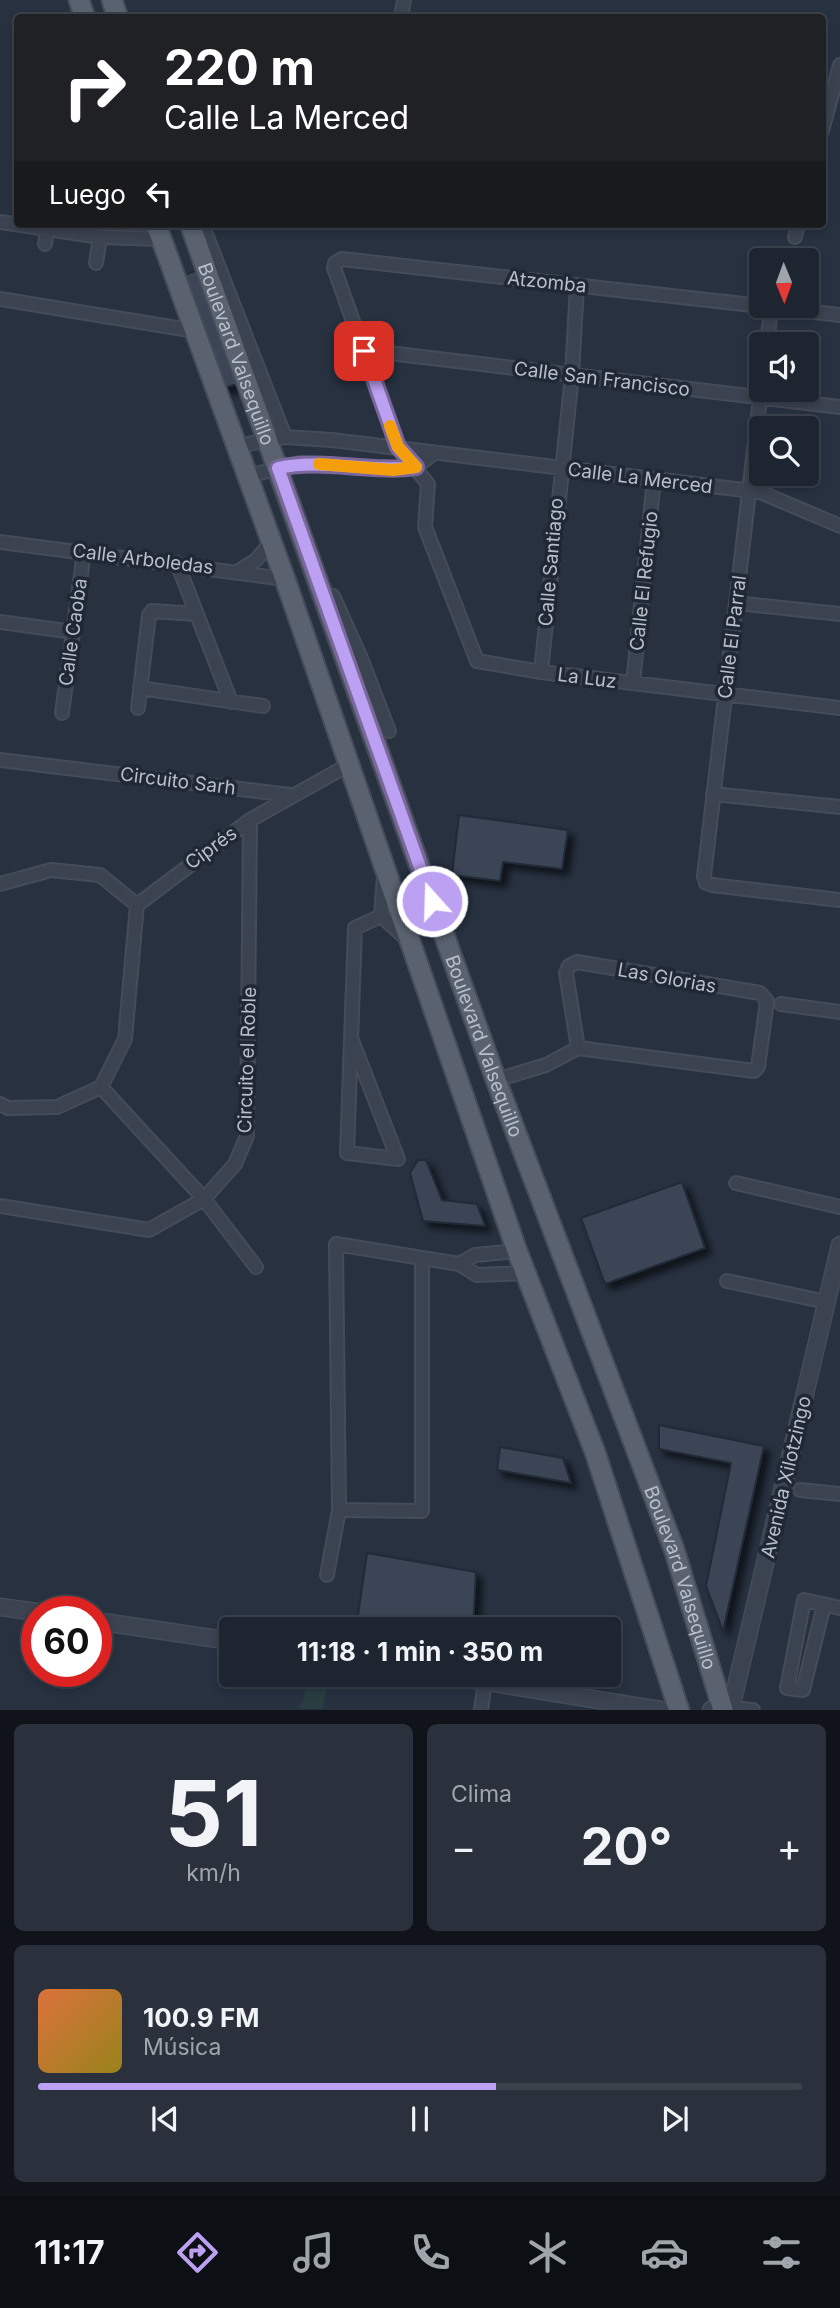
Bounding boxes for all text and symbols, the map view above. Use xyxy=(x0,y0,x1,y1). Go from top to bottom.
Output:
text: 220 m xyxy=(164,38,315,97)
icon: right xyxy=(49,42,140,133)
text: Calle La Merced xyxy=(164,98,409,137)
icon: left xyxy=(140,175,178,213)
text: Luego xyxy=(49,179,126,210)
north arrow xyxy=(749,248,819,318)
map controls xyxy=(749,248,819,486)
street label: Boulevard Valsequillo xyxy=(193,260,280,448)
street label: Atzomba xyxy=(506,266,588,298)
pin xyxy=(334,321,394,381)
icon: arrive xyxy=(345,332,383,370)
button: sound xyxy=(749,332,819,402)
street label: Calle San Francisco xyxy=(513,357,691,401)
button: search xyxy=(749,416,819,486)
street label: Calle La Merced xyxy=(566,458,714,498)
street label: Calle Santiago xyxy=(534,497,568,627)
street label: Calle El Refugio xyxy=(625,510,663,652)
street label: Calle Arboledas xyxy=(71,539,215,579)
street label: Calle El Parral xyxy=(713,574,751,700)
street label: Calle Caoba xyxy=(54,577,92,687)
street label: La Luz xyxy=(556,663,618,693)
street label: Circuito Sarh xyxy=(119,762,237,800)
street label: Ciprés xyxy=(181,822,241,874)
position arrow xyxy=(395,864,469,938)
street label: Boulevard Valsequillo xyxy=(441,952,528,1140)
street label: Las Glorias xyxy=(616,958,718,998)
street label: Circuito el Roble xyxy=(233,986,261,1134)
street label: Avenida Xilotzingo xyxy=(756,1394,816,1560)
street label: Boulevard Valsequillo xyxy=(640,1482,722,1672)
speed limit sign: 60 xyxy=(21,1596,112,1687)
text: 11:18 · 1 min · 350 m xyxy=(297,1636,543,1667)
text: 51 xyxy=(165,1758,262,1868)
text: Clima xyxy=(451,1780,512,1808)
text: 20° xyxy=(581,1815,672,1878)
text: − xyxy=(451,1824,476,1870)
text: + xyxy=(777,1824,802,1870)
text: km/h xyxy=(186,1859,241,1887)
text: 100.9 FM xyxy=(143,2002,259,2033)
text: Música xyxy=(143,2033,221,2061)
icon: previous xyxy=(146,2100,184,2138)
icon: pause xyxy=(401,2100,439,2138)
icon: next xyxy=(656,2100,694,2138)
icon: directions xyxy=(173,2228,222,2277)
icon: music xyxy=(289,2228,338,2277)
icon: phone xyxy=(406,2228,455,2277)
icon: climate xyxy=(523,2228,572,2277)
icon: car xyxy=(640,2228,689,2277)
icon: filters xyxy=(757,2228,806,2277)
text: 11:17 xyxy=(34,2233,105,2272)

